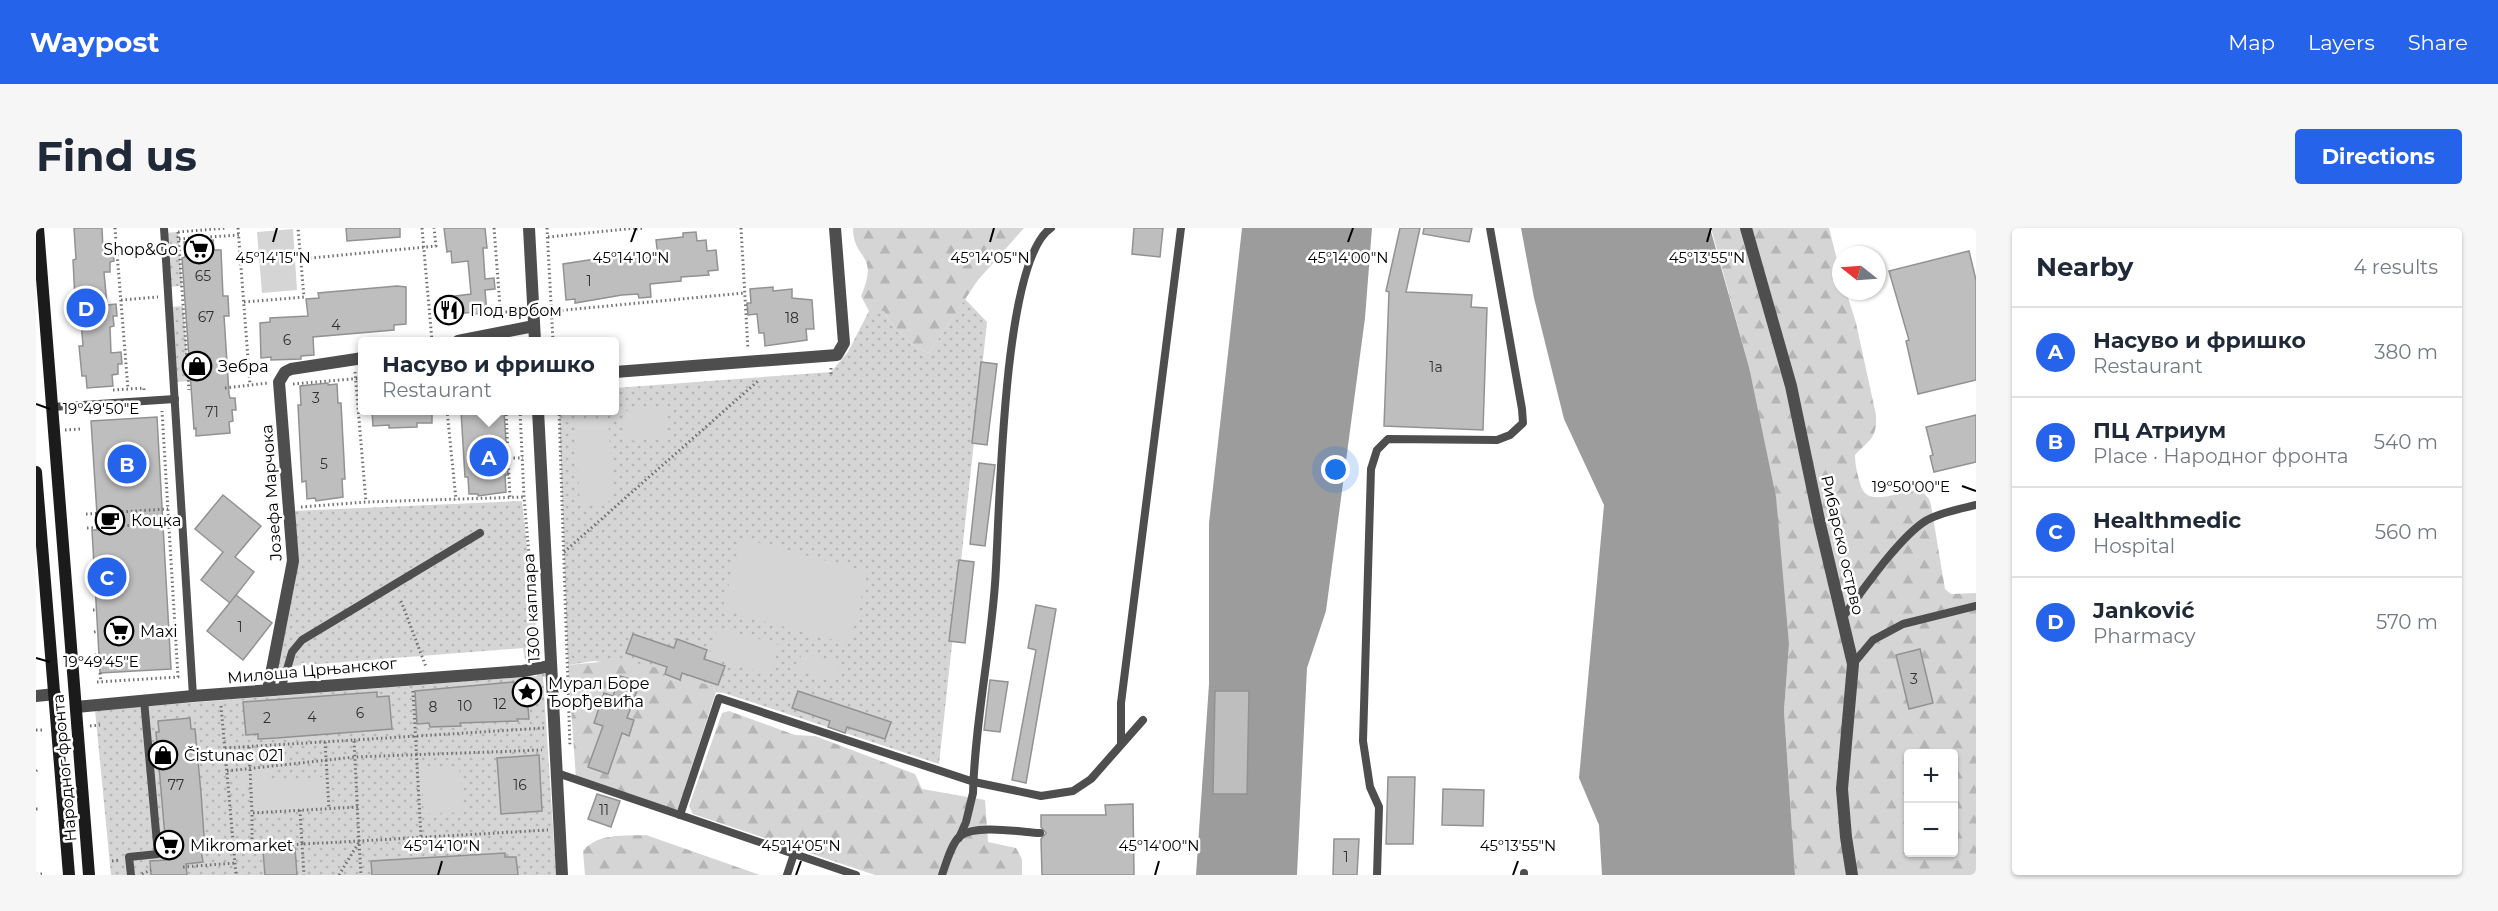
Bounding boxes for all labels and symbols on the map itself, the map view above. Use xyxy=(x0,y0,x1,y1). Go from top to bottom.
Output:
supermarket icon: Shop&Go xyxy=(183,233,215,265)
place label: Shop&Go xyxy=(103,240,178,259)
north arrow xyxy=(1832,246,1886,300)
text: 45°14'15"N xyxy=(235,248,311,267)
text: 45°14'10"N xyxy=(593,248,669,267)
text: 45°14'05"N xyxy=(950,248,1030,267)
text: 45°14'00"N xyxy=(1308,248,1388,267)
text: 45°13'55"N xyxy=(1669,248,1745,267)
house number: 65 xyxy=(195,267,211,285)
house number: 1 xyxy=(586,272,592,290)
pin: D xyxy=(67,286,106,331)
restaurant icon: Под врбом xyxy=(433,294,465,326)
place label: Под врбом xyxy=(470,301,562,320)
house number: 67 xyxy=(198,308,214,326)
house number: 18 xyxy=(785,309,799,327)
house number: 4 xyxy=(331,316,341,334)
house number: 6 xyxy=(283,331,292,349)
shop icon: Зебра xyxy=(181,350,213,382)
place label: Зебра xyxy=(218,357,269,376)
house number: 1a xyxy=(1429,358,1443,376)
house number: 3 xyxy=(312,389,320,407)
text: 19°49'50"E xyxy=(63,399,139,418)
house number: 71 xyxy=(205,403,219,421)
street label: Јозефа Марчока xyxy=(257,424,286,562)
pin: A xyxy=(470,434,508,480)
pin: B xyxy=(108,442,146,486)
house number: 5 xyxy=(320,455,328,473)
your location xyxy=(1321,455,1350,484)
street label: Рибарско острво xyxy=(1817,473,1868,617)
text: 19°50'00"E xyxy=(1872,477,1950,496)
cafe icon: Коцка xyxy=(94,504,126,536)
place label: Коцка xyxy=(131,511,181,530)
street label: 1300 каплара xyxy=(519,553,544,663)
pin: C xyxy=(88,554,126,600)
supermarket icon: Maxi xyxy=(103,615,135,647)
house number: 1 xyxy=(237,618,243,636)
place label: Maxi xyxy=(140,622,178,641)
text: 19°49'45"E xyxy=(63,652,139,671)
street label: Милоша Црњанског xyxy=(226,654,398,687)
house number: 3 xyxy=(1910,670,1918,688)
place label: Мурал Боре Ђорђевића xyxy=(548,674,650,711)
place icon: Мурал Боре Ђорђевића xyxy=(511,676,543,708)
street label: Народног фронта xyxy=(49,693,80,843)
house number: 12 xyxy=(493,695,507,713)
house number: 10 xyxy=(458,697,472,715)
house number: 8 xyxy=(429,698,438,716)
house number: 6 xyxy=(356,704,365,722)
house number: 4 xyxy=(307,708,317,726)
house number: 2 xyxy=(263,709,271,727)
shop icon: Čistunac 021 xyxy=(147,739,179,771)
place label: Čistunac 021 xyxy=(184,746,284,765)
house number: 77 xyxy=(168,776,184,794)
house number: 16 xyxy=(513,776,527,794)
house number: 11 xyxy=(599,801,609,819)
supermarket icon: Mikromarket xyxy=(153,829,185,861)
place label: Mikromarket xyxy=(190,836,294,855)
text: 45°14'10"N xyxy=(404,836,480,855)
text: 45°14'05"N xyxy=(761,836,841,855)
text: 45°14'00"N xyxy=(1119,836,1199,855)
text: 45°13'55"N xyxy=(1480,836,1556,855)
house number: 1 xyxy=(1343,848,1349,866)

